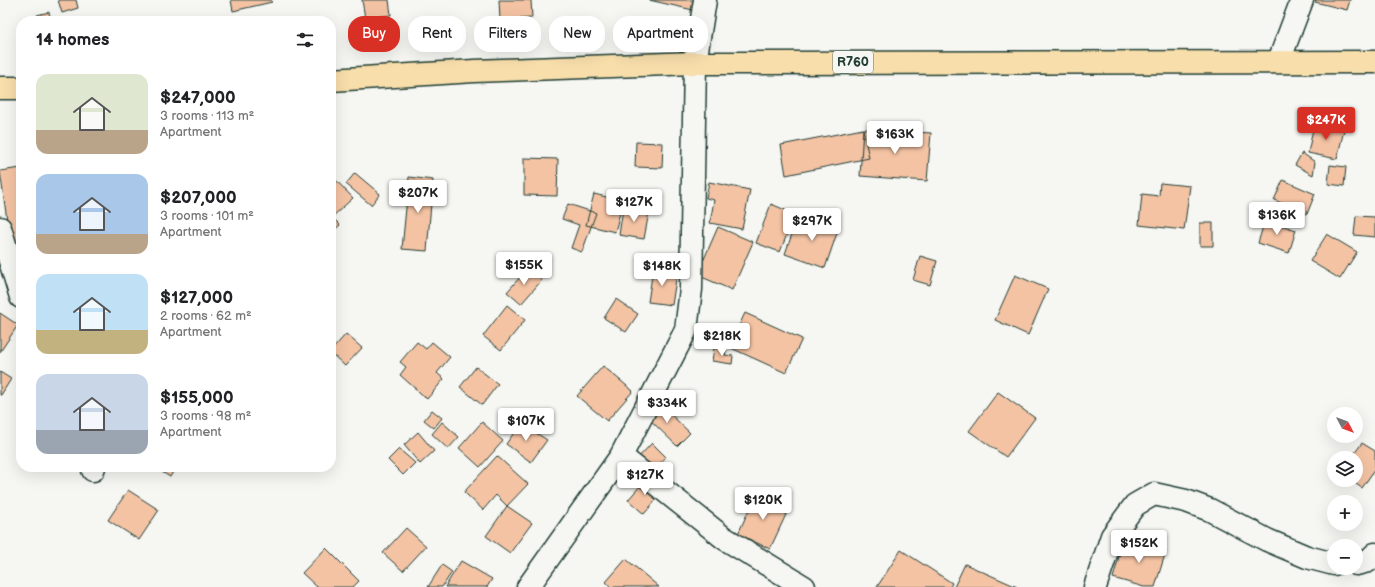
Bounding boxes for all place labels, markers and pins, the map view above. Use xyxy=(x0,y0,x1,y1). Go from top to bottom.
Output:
pin: $247K xyxy=(1298,107,1354,141)
pin: $163K xyxy=(867,121,923,155)
pin: $207K xyxy=(390,180,446,214)
pin: $127K xyxy=(606,189,662,223)
pin: $136K xyxy=(1249,202,1305,236)
pin: $297K xyxy=(784,208,840,242)
pin: $155K xyxy=(496,252,552,286)
pin: $148K xyxy=(634,253,690,287)
pin: $218K xyxy=(694,323,750,357)
pin: $334K xyxy=(639,390,695,424)
pin: $107K xyxy=(498,408,554,442)
pin: $127K xyxy=(617,462,673,496)
pin: $120K xyxy=(735,487,791,521)
pin: $152K xyxy=(1111,530,1167,564)

